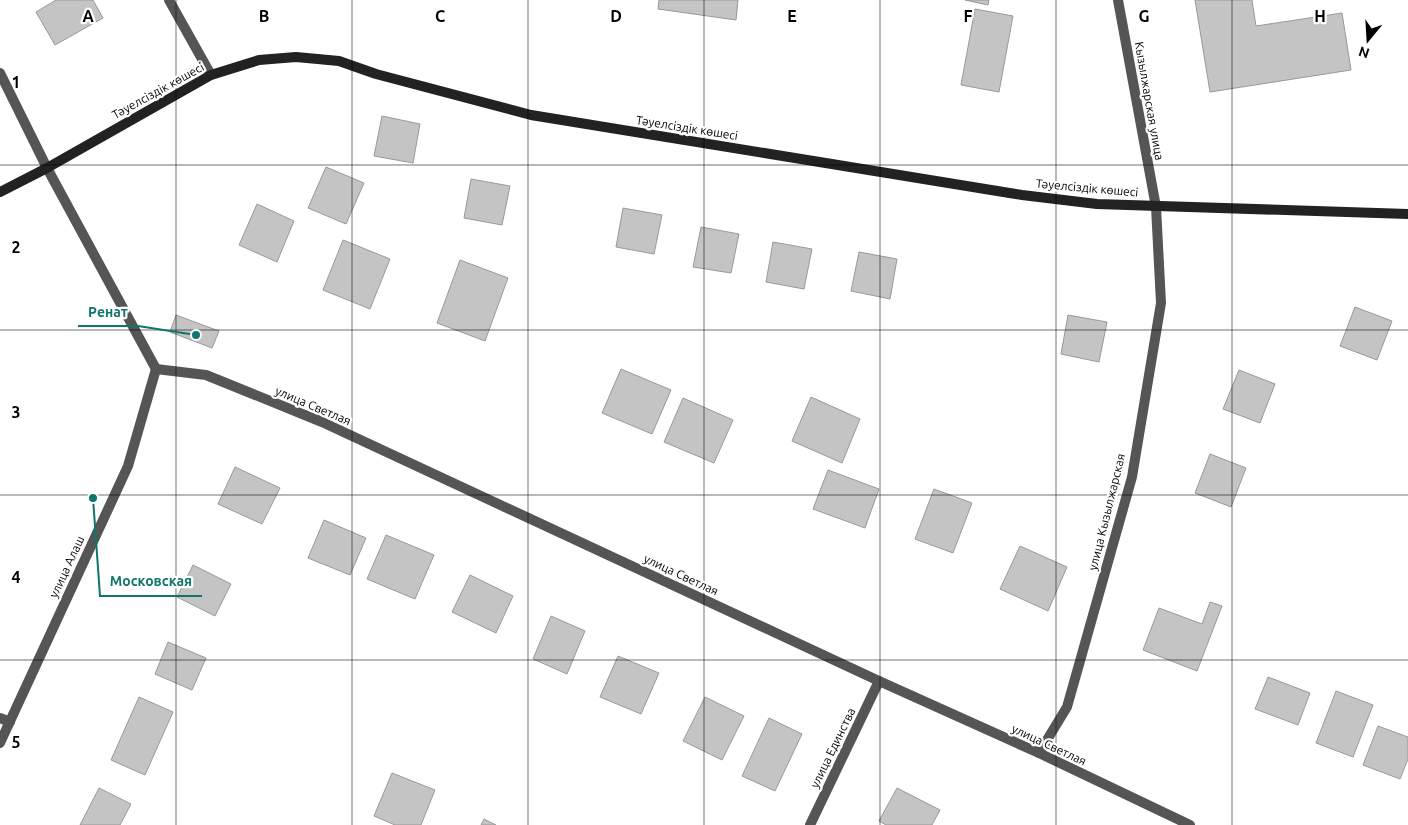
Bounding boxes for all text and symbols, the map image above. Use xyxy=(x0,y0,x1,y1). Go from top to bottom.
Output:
text: A xyxy=(82,7,94,25)
text: B xyxy=(259,7,269,25)
text: C xyxy=(435,7,445,25)
text: D xyxy=(610,7,622,25)
text: E xyxy=(787,7,797,25)
text: F xyxy=(964,7,973,25)
text: G xyxy=(1138,7,1150,25)
text: H xyxy=(1314,7,1326,25)
north arrow xyxy=(1343,15,1393,65)
street label: Кызылжарская улица xyxy=(1133,41,1166,161)
text: N xyxy=(1357,43,1371,62)
street label: Тәуелсіздік көшесі xyxy=(110,60,206,121)
text: 1 xyxy=(11,73,21,91)
street label: Тәуелсіздік көшесі xyxy=(635,113,739,142)
street label: Тәуелсіздік көшесі xyxy=(1035,177,1139,198)
text: 2 xyxy=(11,238,21,256)
callout: Ренат xyxy=(78,297,138,326)
text: Ренат xyxy=(88,304,128,320)
street label: улица Светлая xyxy=(273,384,353,427)
text: 3 xyxy=(11,403,21,421)
street label: улица Кызылжарская xyxy=(1086,452,1127,572)
street label: улица Алаш xyxy=(47,534,87,600)
street label: улица Светлая xyxy=(642,552,721,598)
callout: Московская xyxy=(100,567,202,596)
text: 4 xyxy=(11,568,21,586)
text: Московская xyxy=(110,573,192,589)
street label: улица Единства xyxy=(808,706,858,790)
street label: улица Светлая xyxy=(1010,722,1089,768)
text: 5 xyxy=(11,733,21,751)

